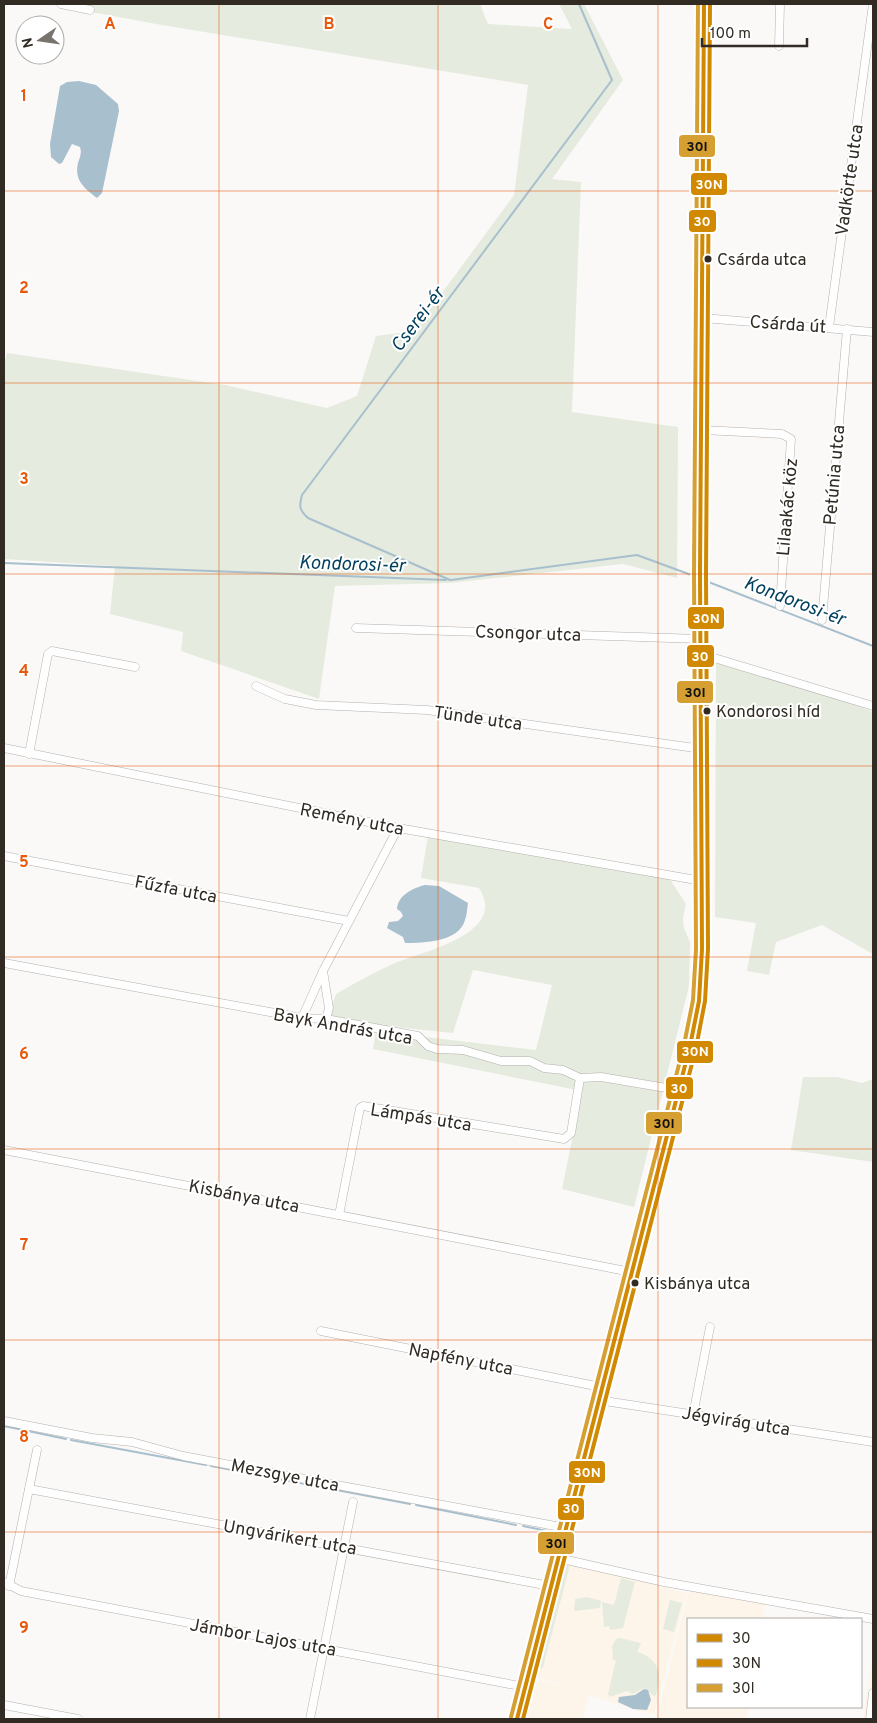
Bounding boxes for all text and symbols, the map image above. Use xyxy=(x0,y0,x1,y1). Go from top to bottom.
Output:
north arrow xyxy=(15,15,65,65)
text: A xyxy=(104,15,116,35)
text: B xyxy=(323,15,335,35)
text: C xyxy=(543,15,553,35)
scale bar xyxy=(702,15,807,47)
text: 100 m xyxy=(710,25,751,44)
text: N xyxy=(19,36,38,49)
text: 1 xyxy=(21,87,27,107)
street label: Vadkörte utca xyxy=(831,123,870,237)
line badge: 30I xyxy=(678,134,716,158)
text: 30I xyxy=(686,139,708,156)
line badge: 30N xyxy=(690,172,728,196)
text: 30N xyxy=(695,177,723,194)
line badge: 30 xyxy=(688,209,717,233)
text: 30 xyxy=(693,214,711,231)
place label: Csárda utca xyxy=(717,250,807,272)
marker: Csárda utca xyxy=(703,254,713,264)
text: 2 xyxy=(19,279,29,299)
water label: Cserei-ér xyxy=(386,281,452,358)
street label: Csárda út xyxy=(749,311,827,340)
street label: Petúnia utca xyxy=(820,424,851,526)
street label: Lilaakác köz xyxy=(773,457,804,557)
text: 3 xyxy=(19,470,29,490)
water label: Kondorosi-ér xyxy=(298,551,407,579)
water label: Kondorosi-ér xyxy=(740,572,850,633)
line badge: 30N xyxy=(687,606,725,630)
text: 30N xyxy=(692,611,720,628)
street label: Csongor utca xyxy=(474,621,582,648)
line badge: 30 xyxy=(686,644,715,668)
text: 30 xyxy=(691,649,709,666)
text: 4 xyxy=(19,662,29,682)
line badge: 30I xyxy=(676,680,714,704)
text: 30I xyxy=(684,685,706,702)
street label: Tünde utca xyxy=(432,702,524,737)
place label: Kondorosi híd xyxy=(716,702,820,724)
marker: Kondorosi híd xyxy=(702,706,712,716)
street label: Remény utca xyxy=(298,799,406,842)
text: 5 xyxy=(19,853,29,873)
street label: Fűzfa utca xyxy=(132,871,219,910)
street label: Bayk András utca xyxy=(271,1004,414,1051)
line badge: 30N xyxy=(676,1040,714,1064)
text: 30N xyxy=(681,1044,709,1061)
text: 6 xyxy=(19,1045,29,1065)
line badge: 30 xyxy=(665,1076,694,1100)
text: 30 xyxy=(670,1081,688,1098)
street label: Lámpás utca xyxy=(368,1099,473,1138)
line badge: 30I xyxy=(645,1111,683,1135)
text: 30I xyxy=(653,1116,675,1133)
street label: Kisbánya utca xyxy=(186,1175,301,1219)
text: 7 xyxy=(20,1236,28,1256)
place label: Kisbánya utca xyxy=(644,1274,750,1296)
marker: Kisbánya utca xyxy=(630,1278,640,1288)
street label: Napfény utca xyxy=(406,1339,515,1382)
street label: Jégvirág utca xyxy=(680,1403,792,1442)
text: 8 xyxy=(19,1428,29,1448)
street label: Mezsgye utca xyxy=(229,1455,341,1498)
line badge: 30N xyxy=(568,1460,606,1484)
text: 30N xyxy=(573,1465,601,1482)
line badge: 30 xyxy=(557,1497,585,1521)
text: 30 xyxy=(562,1501,580,1518)
street label: Ungvárikert utca xyxy=(221,1515,358,1562)
line badge: 30I xyxy=(537,1531,575,1555)
text: 30I xyxy=(545,1536,567,1553)
street label: Jámbor Lajos utca xyxy=(188,1614,338,1663)
legend xyxy=(687,1618,862,1708)
text: 9 xyxy=(19,1619,29,1639)
text: 30 xyxy=(732,1630,751,1649)
text: 30N xyxy=(732,1655,761,1674)
text: 30I xyxy=(732,1680,755,1699)

